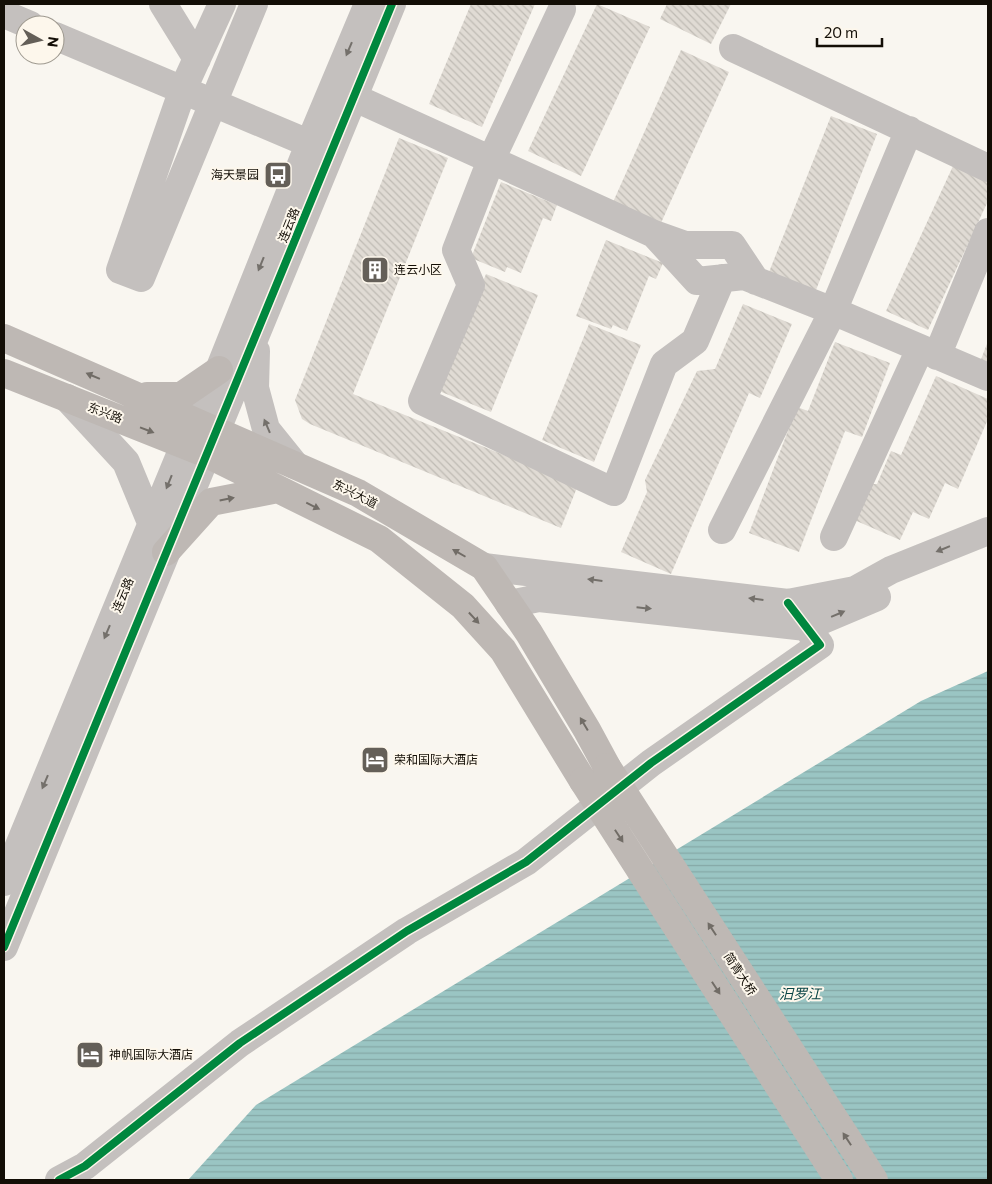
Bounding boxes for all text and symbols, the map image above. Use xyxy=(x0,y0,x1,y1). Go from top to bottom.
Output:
north arrow xyxy=(15,15,65,65)
scale bar xyxy=(817,15,882,47)
text: 20 m xyxy=(824,23,858,41)
text: N xyxy=(44,35,63,48)
one-way arrow xyxy=(345,42,353,56)
bus stop icon: 海天景园 xyxy=(263,160,293,190)
place label: 海天景园 xyxy=(211,167,259,181)
street label: 连云路 xyxy=(275,205,301,244)
building icon: 连云小区 xyxy=(360,255,390,285)
one-way arrow xyxy=(257,257,265,271)
place label: 连云小区 xyxy=(394,262,442,276)
one-way arrow xyxy=(86,372,101,380)
street label: 东兴路 xyxy=(86,399,125,425)
one-way arrow xyxy=(262,419,270,433)
one-way arrow xyxy=(140,426,154,434)
one-way arrow xyxy=(165,475,173,489)
street label: 东兴大道 xyxy=(331,476,380,510)
one-way arrow xyxy=(219,494,235,502)
one-way arrow xyxy=(306,502,320,510)
one-way arrow xyxy=(936,546,950,554)
one-way arrow xyxy=(453,548,466,557)
street label: 连云路 xyxy=(109,575,136,614)
one-way arrow xyxy=(586,576,602,584)
one-way arrow xyxy=(748,595,764,603)
one-way arrow xyxy=(637,604,653,612)
one-way arrow xyxy=(831,609,845,617)
one-way arrow xyxy=(468,612,480,624)
one-way arrow xyxy=(103,625,111,639)
one-way arrow xyxy=(579,718,588,731)
hotel icon: 荣和国际大酒店 xyxy=(360,745,390,775)
place label: 荣和国际大酒店 xyxy=(394,752,478,766)
one-way arrow xyxy=(41,775,49,790)
one-way arrow xyxy=(614,830,624,843)
one-way arrow xyxy=(707,923,716,936)
street label: 简青大桥 xyxy=(722,950,760,997)
one-way arrow xyxy=(711,981,721,995)
water label: 汨罗江 xyxy=(779,985,823,1002)
hotel icon: 神帆国际大酒店 xyxy=(75,1040,105,1070)
place label: 神帆国际大酒店 xyxy=(109,1047,193,1061)
one-way arrow xyxy=(843,1133,852,1146)

